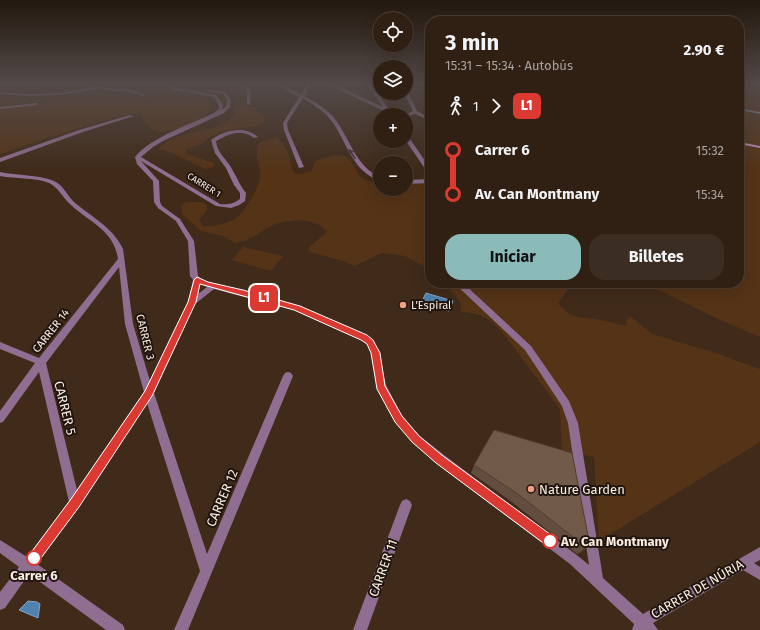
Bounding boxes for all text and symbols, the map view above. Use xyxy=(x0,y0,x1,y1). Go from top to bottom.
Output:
map controls xyxy=(373,12,413,196)
button: locate xyxy=(373,12,413,52)
text: 3 min xyxy=(445,29,499,56)
text: 2.90 € xyxy=(683,41,724,59)
text: 15:31 – 15:34 · Autobús xyxy=(445,58,573,73)
button: layers xyxy=(373,60,413,100)
icon: walk xyxy=(445,95,467,117)
icon: forward xyxy=(485,95,507,117)
text: L1 xyxy=(521,97,533,114)
text: 1 xyxy=(473,99,479,114)
button: + xyxy=(373,108,413,148)
text: Carrer 6 xyxy=(475,141,530,159)
text: 15:32 xyxy=(696,143,724,158)
one-way arrow xyxy=(349,148,356,160)
button: − xyxy=(373,156,413,196)
street label: CARRER 1 xyxy=(185,171,223,199)
text: Av. Can Montmany xyxy=(475,185,599,203)
text: 15:34 xyxy=(695,187,724,202)
button: Iniciar xyxy=(445,234,581,280)
button: Billetes xyxy=(589,234,724,280)
line badge: L1 xyxy=(246,285,282,311)
text: L1 xyxy=(258,289,270,306)
place label: L'Espiral xyxy=(411,299,451,312)
marker: L'Espiral xyxy=(398,300,408,310)
street label: CARRER 14 xyxy=(30,306,72,355)
street label: CARRER 3 xyxy=(133,313,157,361)
street label: CARRER 5 xyxy=(51,379,79,437)
street label: CARRER 12 xyxy=(203,467,241,529)
place label: Nature Garden xyxy=(539,482,625,497)
marker: Nature Garden xyxy=(526,484,536,494)
marker: Av. Can Montmany xyxy=(542,533,558,549)
place label: Av. Can Montmany xyxy=(560,534,669,549)
street label: CARRER 11 xyxy=(366,537,400,599)
marker: Carrer 6 xyxy=(26,550,42,566)
street label: CARRER DE NÚRIA xyxy=(648,556,746,622)
place label: Carrer 6 xyxy=(10,568,58,583)

